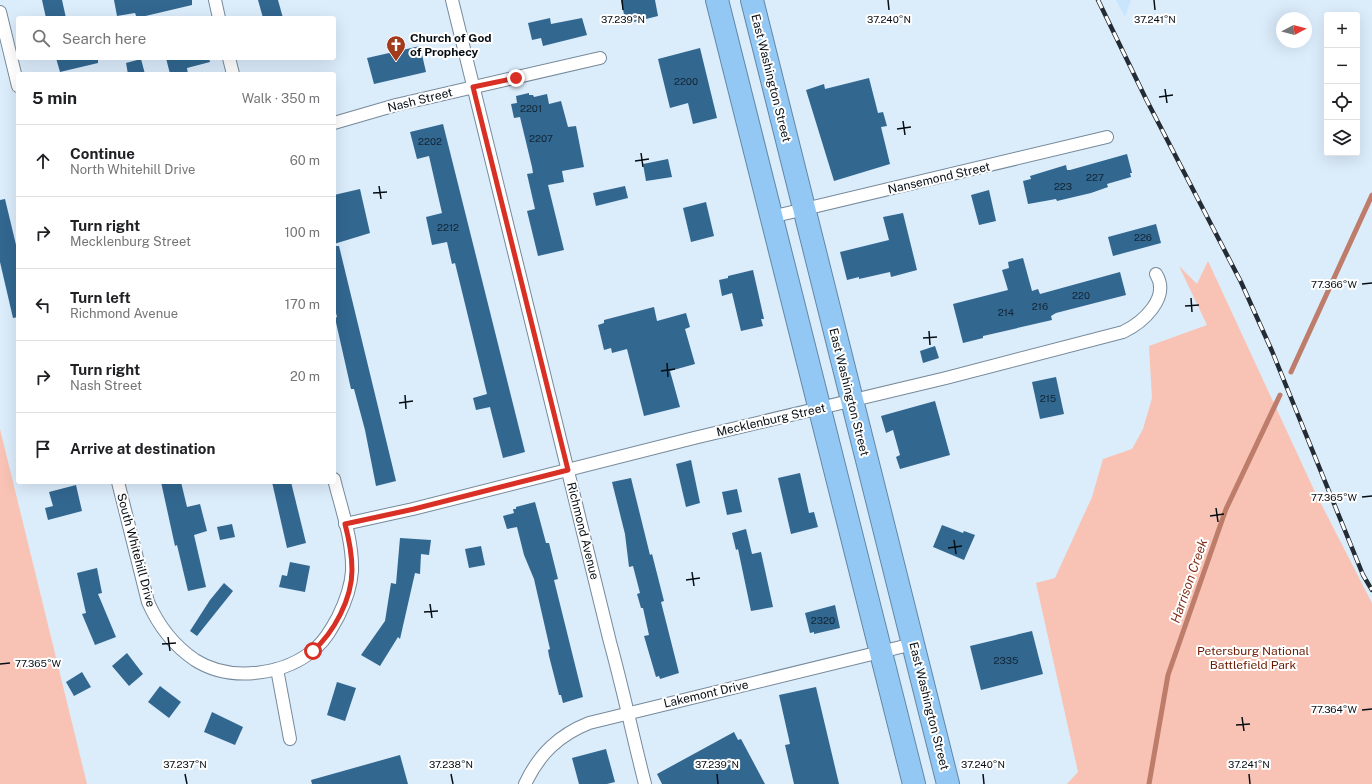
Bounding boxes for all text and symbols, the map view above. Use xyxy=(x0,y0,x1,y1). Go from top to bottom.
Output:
north arrow xyxy=(1276,12,1312,48)
map controls xyxy=(1324,12,1360,156)
button: + xyxy=(1324,12,1360,48)
text: 37.239°N xyxy=(601,13,645,25)
street label: East Washington Street xyxy=(748,13,794,144)
text: 37.240°N xyxy=(867,13,911,25)
text: 37.241°N xyxy=(1134,13,1176,25)
search box xyxy=(16,16,336,60)
icon: search xyxy=(30,27,52,49)
text: Search here xyxy=(62,30,146,47)
place label: Church of God of Prophecy xyxy=(410,31,492,59)
church icon: Church of God of Prophecy xyxy=(385,34,407,62)
button: − xyxy=(1324,48,1360,84)
route end xyxy=(507,69,525,87)
house number: 2200 xyxy=(674,75,698,87)
button: locate xyxy=(1324,84,1360,120)
street label: Nash Street xyxy=(386,85,454,115)
text: 5 min xyxy=(32,88,77,108)
text: Walk · 350 m xyxy=(242,91,320,106)
house number: 2201 xyxy=(520,102,542,114)
button: layers xyxy=(1324,120,1360,156)
house number: 2207 xyxy=(529,132,553,144)
house number: 2202 xyxy=(418,135,442,147)
text: Continue xyxy=(70,145,135,162)
icon: ahead xyxy=(32,150,54,172)
text: 60 m xyxy=(290,153,320,168)
street label: Nansemond Street xyxy=(886,159,992,197)
text: North Whitehill Drive xyxy=(70,162,195,177)
house number: 227 xyxy=(1086,171,1104,183)
house number: 223 xyxy=(1054,180,1072,192)
text: Turn right xyxy=(70,217,140,234)
house number: 2212 xyxy=(437,221,459,233)
icon: right xyxy=(32,222,54,244)
text: 100 m xyxy=(284,225,320,240)
house number: 226 xyxy=(1134,231,1152,243)
text: Mecklenburg Street xyxy=(70,234,191,249)
text: 77.366°W xyxy=(1311,278,1357,290)
text: Turn left xyxy=(70,289,131,306)
house number: 220 xyxy=(1072,289,1090,301)
icon: left xyxy=(32,294,54,316)
text: 170 m xyxy=(285,297,320,312)
house number: 216 xyxy=(1032,300,1048,312)
text: Richmond Avenue xyxy=(70,306,178,321)
house number: 214 xyxy=(998,306,1014,318)
street label: East Washington Street xyxy=(826,327,872,458)
text: Turn right xyxy=(70,361,140,378)
icon: right xyxy=(32,366,54,388)
text: 20 m xyxy=(290,369,320,384)
text: Nash Street xyxy=(70,378,142,393)
house number: 215 xyxy=(1040,392,1056,404)
street label: Mecklenburg Street xyxy=(715,401,827,439)
icon: arrive xyxy=(32,438,54,460)
text: Arrive at destination xyxy=(70,440,215,457)
street label: Richmond Avenue xyxy=(564,481,602,581)
text: 77.365°W xyxy=(1311,491,1358,503)
street label: South Whitehill Drive xyxy=(114,492,158,609)
water label: Harrison Creek xyxy=(1168,537,1210,625)
house number: 2320 xyxy=(811,614,835,626)
street label: East Washington Street xyxy=(906,641,952,772)
route start xyxy=(304,642,322,660)
park label: Petersburg National Battlefield Park xyxy=(1197,644,1309,672)
house number: 2335 xyxy=(994,654,1018,666)
text: 77.365°W xyxy=(15,657,62,669)
street label: Lakemont Drive xyxy=(662,677,750,711)
text: 77.364°W xyxy=(1311,703,1357,715)
text: 37.237°N xyxy=(163,758,207,770)
text: 37.238°N xyxy=(429,758,473,770)
text: 37.239°N xyxy=(695,758,739,770)
text: 37.240°N xyxy=(961,758,1005,770)
text: 37.241°N xyxy=(1228,758,1270,770)

